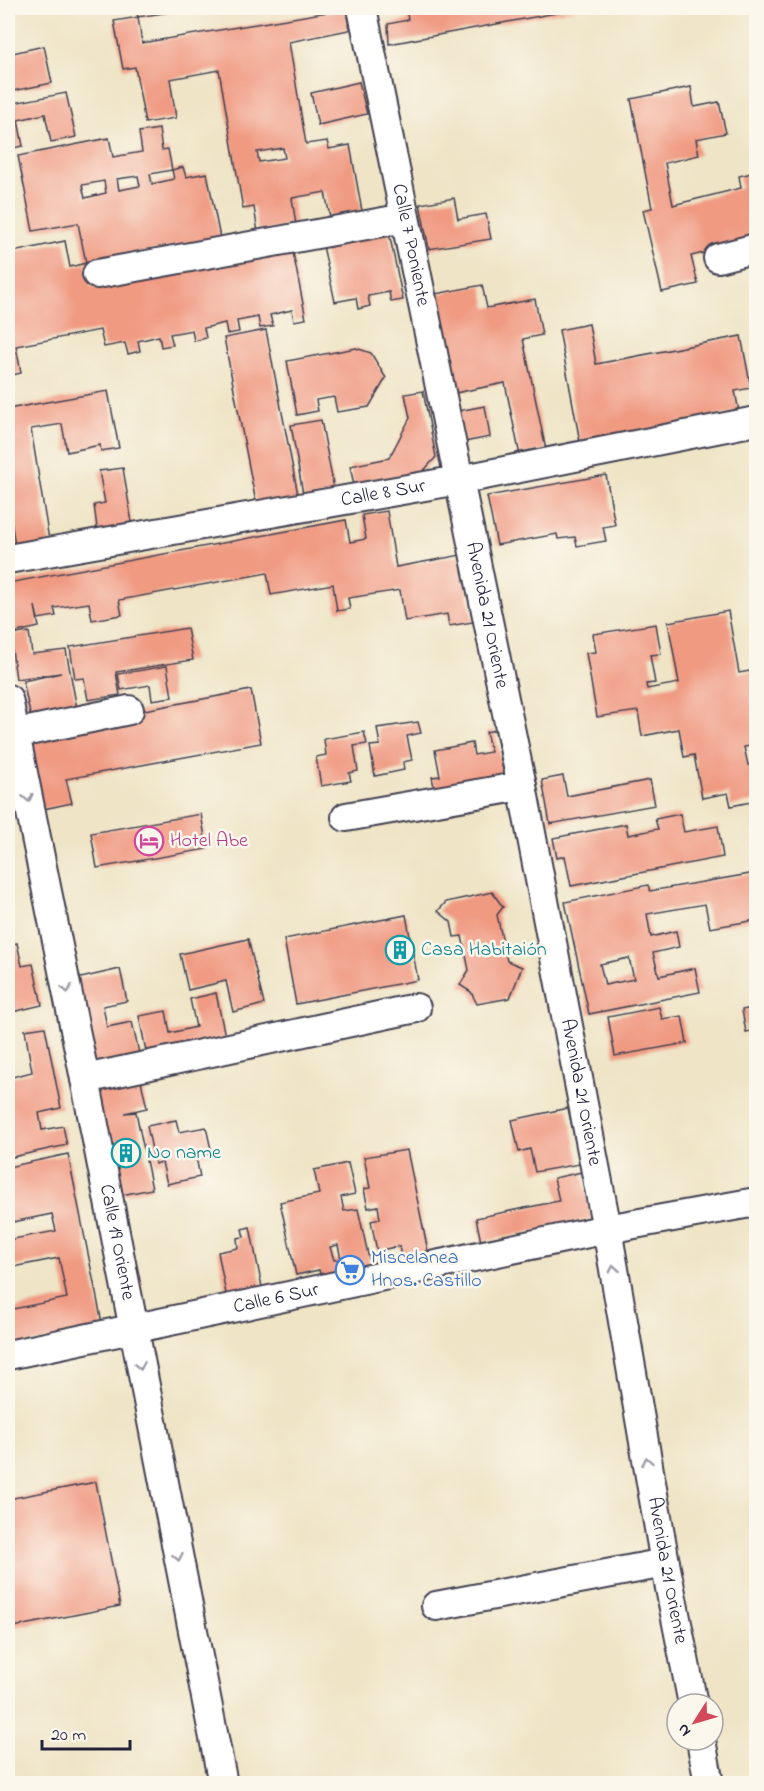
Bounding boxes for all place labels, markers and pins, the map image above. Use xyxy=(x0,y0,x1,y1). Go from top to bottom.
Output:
hotel icon: Hotel Abe xyxy=(133,825,165,857)
place label: Hotel Abe xyxy=(170,827,248,856)
building icon: Casa Habitaión xyxy=(384,934,416,966)
place label: Casa Habitaión xyxy=(421,936,547,965)
building icon: No name xyxy=(110,1137,142,1169)
place label: No name xyxy=(147,1139,221,1168)
place label: Miscelanea Hnos. Castillo xyxy=(371,1244,482,1296)
supermarket icon: Miscelanea Hnos. Castillo xyxy=(334,1254,366,1286)

